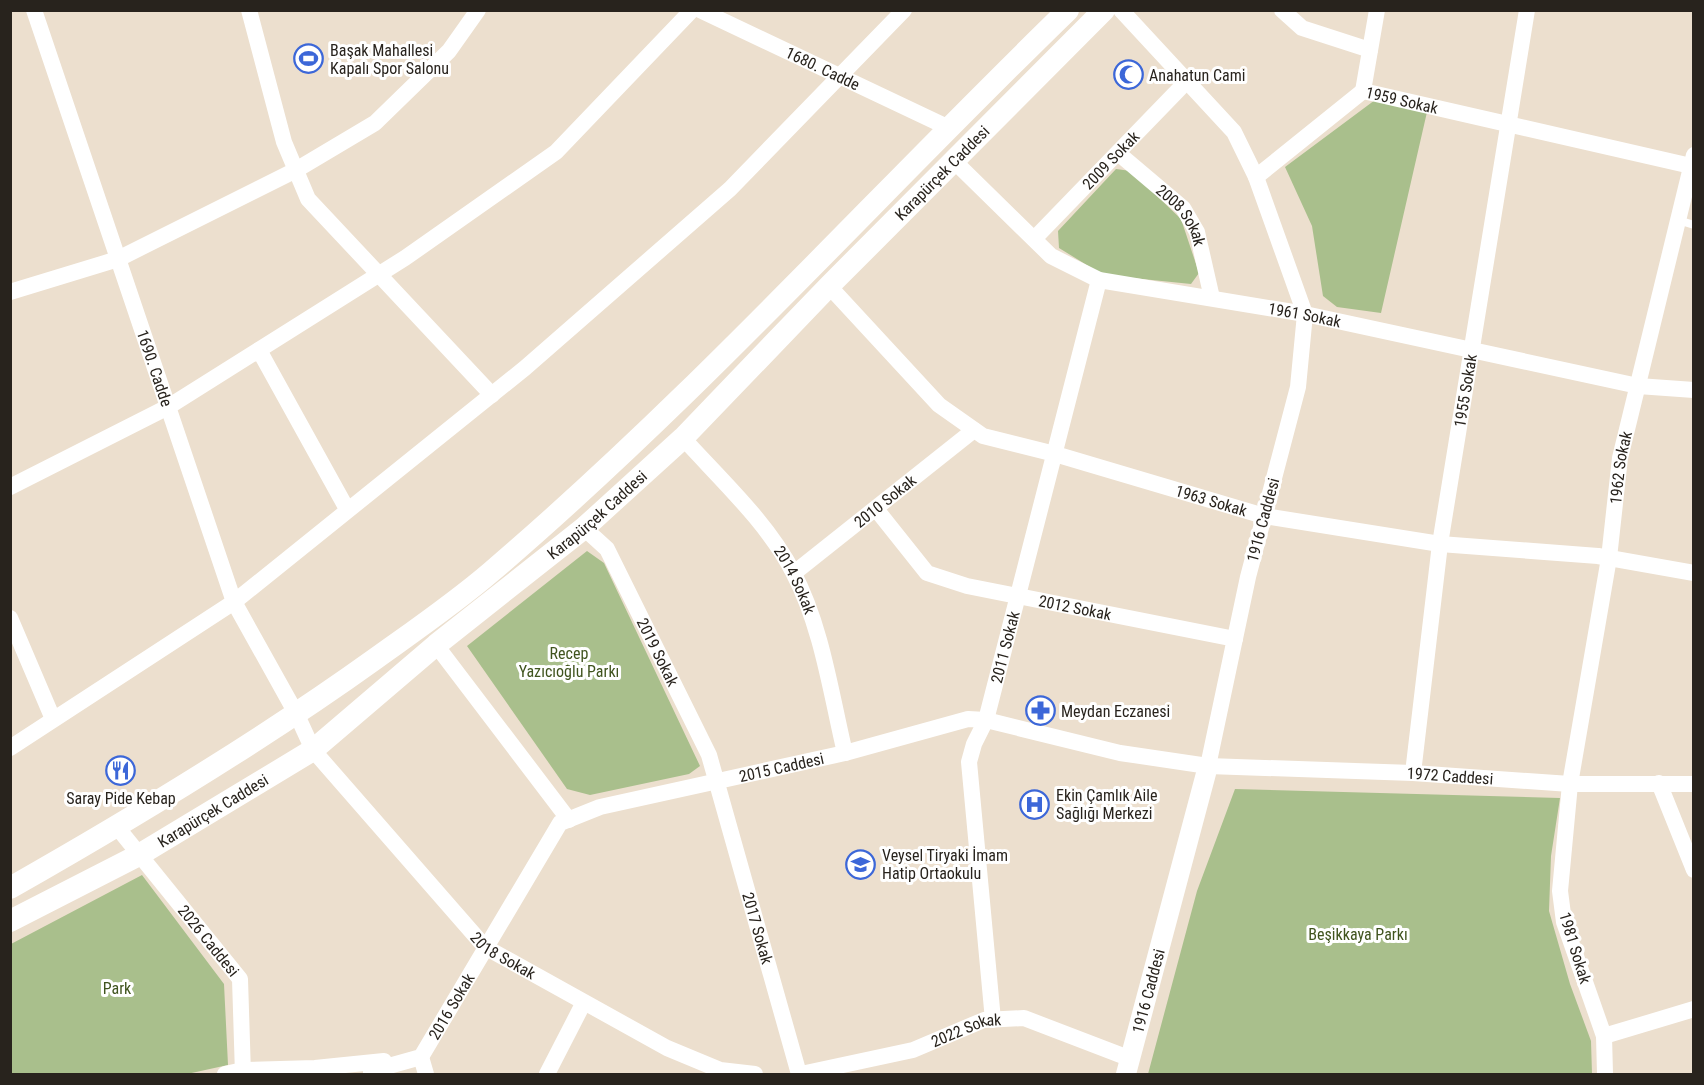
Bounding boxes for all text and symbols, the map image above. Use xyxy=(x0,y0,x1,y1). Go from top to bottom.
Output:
place label: Başak Mahallesi Kapalı Spor Salonu xyxy=(330,41,449,78)
sports icon: Başak Mahallesi Kapalı Spor Salonu xyxy=(293,43,325,75)
street label: 1680. Cadde xyxy=(783,43,863,94)
mosque icon: Anahatun Cami xyxy=(1112,59,1144,91)
place label: Anahatun Cami xyxy=(1149,66,1245,85)
street label: 1959 Sokak xyxy=(1364,82,1441,118)
street label: Karapürçek Caddesi xyxy=(891,121,993,224)
street label: 2009 Sokak xyxy=(1078,126,1144,193)
street label: 2008 Sokak xyxy=(1152,180,1210,248)
street label: 1961 Sokak xyxy=(1267,299,1344,331)
street label: 1690. Cadde xyxy=(133,327,177,409)
street label: 1955 Sokak xyxy=(1450,352,1480,429)
street label: 1962 Sokak xyxy=(1605,428,1636,505)
street label: Karapürçek Caddesi xyxy=(543,466,651,563)
street label: 2010 Sokak xyxy=(850,470,920,531)
street label: 1916 Caddesi xyxy=(1243,476,1283,564)
street label: 1963 Sokak xyxy=(1173,481,1250,520)
street label: 2014 Sokak xyxy=(770,542,820,617)
street label: 2012 Sokak xyxy=(1037,591,1114,624)
street label: 2011 Sokak xyxy=(986,608,1023,685)
street label: 2019 Sokak xyxy=(633,615,683,690)
park label: Recep Yazıcıoğlu Parkı xyxy=(519,644,619,681)
pharmacy icon: Meydan Eczanesi xyxy=(1024,695,1056,727)
place label: Meydan Eczanesi xyxy=(1061,702,1170,721)
street label: 2015 Caddesi xyxy=(737,748,826,786)
restaurant icon: Saray Pide Kebap xyxy=(105,754,137,786)
street label: 1972 Caddesi xyxy=(1407,763,1494,788)
street label: Karapürçek Caddesi xyxy=(154,770,272,851)
place label: Ekin Çamlık Aile Sağlığı Merkezi xyxy=(1056,786,1157,823)
hospital icon: Ekin Çamlık Aile Sağlığı Merkezi xyxy=(1019,788,1051,820)
place label: Saray Pide Kebap xyxy=(66,789,176,808)
place label: Veysel Tiryaki İmam Hatip Ortaokulu xyxy=(882,846,1008,883)
school or university icon: Veysel Tiryaki İmam Hatip Ortaokulu xyxy=(845,848,877,880)
street label: 2017 Sokak xyxy=(739,890,777,967)
street label: 2026 Caddesi xyxy=(174,901,243,980)
street label: 1981 Sokak xyxy=(1555,910,1595,987)
park label: Beşikkaya Parkı xyxy=(1308,925,1408,944)
street label: 2018 Sokak xyxy=(467,928,540,983)
street label: 1916 Caddesi xyxy=(1128,947,1168,1035)
street label: 2016 Sokak xyxy=(424,969,479,1043)
park label: Park xyxy=(103,979,132,998)
street label: 2022 Sokak xyxy=(928,1010,1002,1051)

